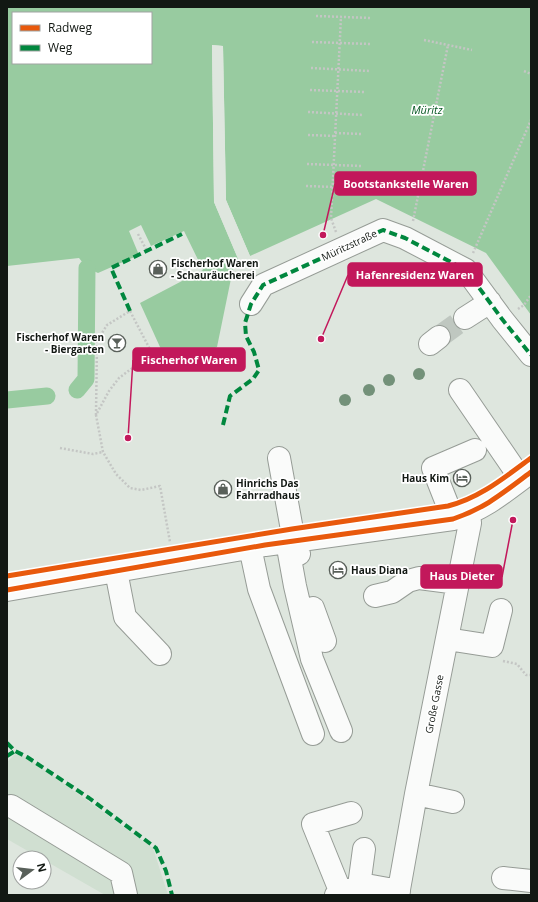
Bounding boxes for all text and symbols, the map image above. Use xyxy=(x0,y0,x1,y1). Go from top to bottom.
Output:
legend xyxy=(12,12,152,64)
text: Radweg xyxy=(48,19,92,36)
text: Weg xyxy=(48,39,73,56)
water label: Müritz xyxy=(411,102,443,117)
callout: Bootstankstelle Waren xyxy=(335,172,476,195)
text: Bootstankstelle Waren xyxy=(343,176,469,191)
street label: Müritzstraße xyxy=(319,226,379,264)
place label: Fischerhof Waren - Schauräucherei xyxy=(171,256,259,282)
shop icon: Fischerhof Waren - Schauräucherei xyxy=(148,259,168,279)
callout: Hafenresidenz Waren xyxy=(348,263,482,286)
text: Hafenresidenz Waren xyxy=(356,267,474,282)
place label: Fischerhof Waren - Biergarten xyxy=(16,330,104,356)
bar icon: Fischerhof Waren - Biergarten xyxy=(107,333,127,353)
callout: Fischerhof Waren xyxy=(133,348,245,371)
text: Fischerhof Waren xyxy=(141,352,237,367)
hotel icon: Haus Kim xyxy=(452,468,472,488)
place label: Haus Kim xyxy=(402,471,449,485)
place label: Hinrichs Das Fahrradhaus xyxy=(236,476,300,502)
shop icon: Hinrichs Das Fahrradhaus xyxy=(213,479,233,499)
hotel icon: Haus Diana xyxy=(328,560,348,580)
place label: Haus Diana xyxy=(351,563,408,577)
callout: Haus Dieter xyxy=(421,565,502,588)
text: Haus Dieter xyxy=(430,568,494,583)
street label: Große Gasse xyxy=(421,673,447,735)
north arrow xyxy=(12,850,52,890)
text: N xyxy=(34,861,51,874)

